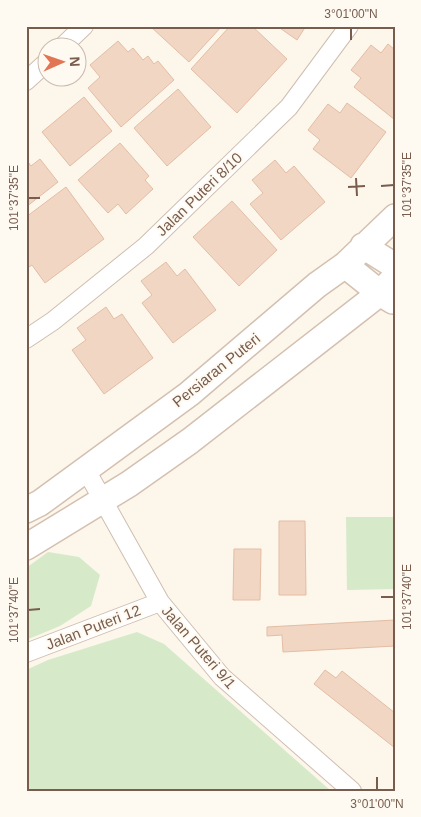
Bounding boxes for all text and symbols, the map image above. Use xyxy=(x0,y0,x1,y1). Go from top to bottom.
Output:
text: 3°01'00"N xyxy=(324,7,378,21)
north arrow xyxy=(38,38,88,88)
text: N xyxy=(67,56,83,67)
street label: Jalan Puteri 8/10 xyxy=(153,149,245,239)
text: 101°37'35"E xyxy=(400,152,414,218)
text: 101°37'35"E xyxy=(7,165,21,231)
street label: Persiaran Puteri xyxy=(169,330,263,410)
text: 101°37'40"E xyxy=(400,564,414,630)
text: 101°37'40"E xyxy=(7,577,21,643)
street label: Jalan Puteri 12 xyxy=(43,601,143,653)
street label: Jalan Puteri 9/1 xyxy=(158,602,240,692)
text: 3°01'00"N xyxy=(350,797,404,811)

